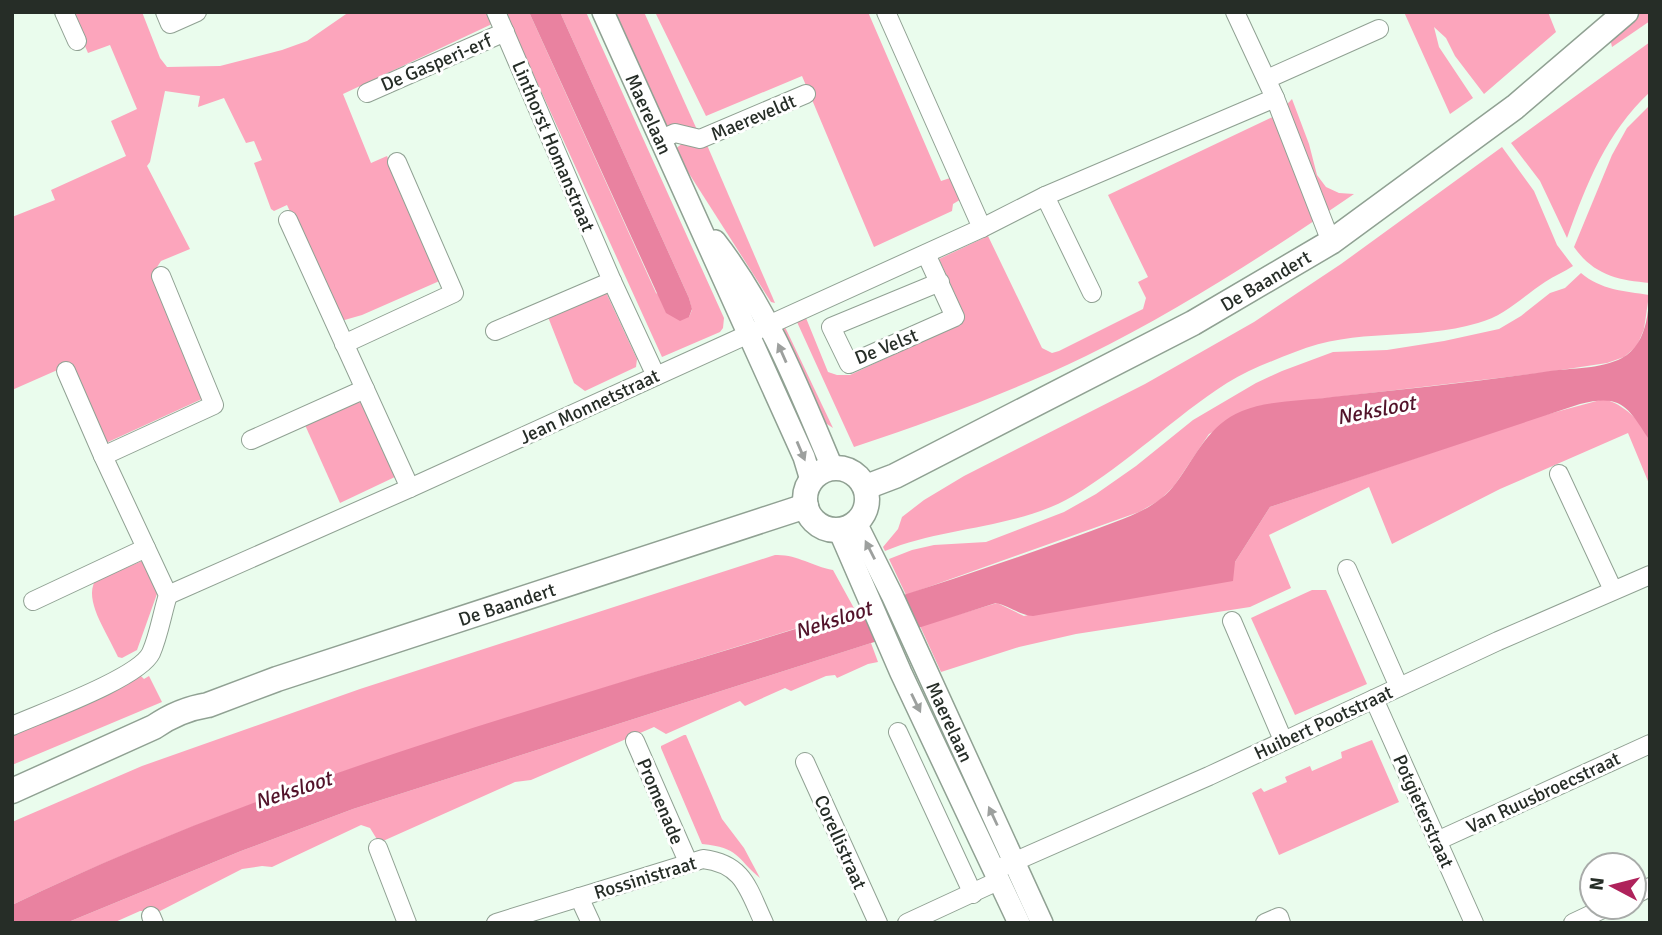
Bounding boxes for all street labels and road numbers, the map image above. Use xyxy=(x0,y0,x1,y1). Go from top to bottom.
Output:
street label: De Gasperi-erf xyxy=(377,28,497,97)
street label: Linthorst Homanstraat xyxy=(506,57,600,236)
street label: Maerelaan xyxy=(620,70,677,159)
street label: Maereveldt xyxy=(707,89,800,147)
street label: De Baandert xyxy=(1216,245,1316,317)
street label: De Velst xyxy=(851,323,922,370)
street label: Jean Monnetstraat xyxy=(516,364,664,450)
street label: De Baandert xyxy=(455,578,559,632)
street label: Maerelaan xyxy=(920,678,978,766)
street label: Huibert Pootstraat xyxy=(1250,680,1397,765)
street label: Van Ruusbroecstraat xyxy=(1463,747,1624,839)
street label: Potgieterstraat xyxy=(1387,751,1459,872)
street label: Promenade xyxy=(631,755,689,848)
street label: Corellistraat xyxy=(809,791,872,894)
street label: Rossinistraat xyxy=(591,851,700,905)

